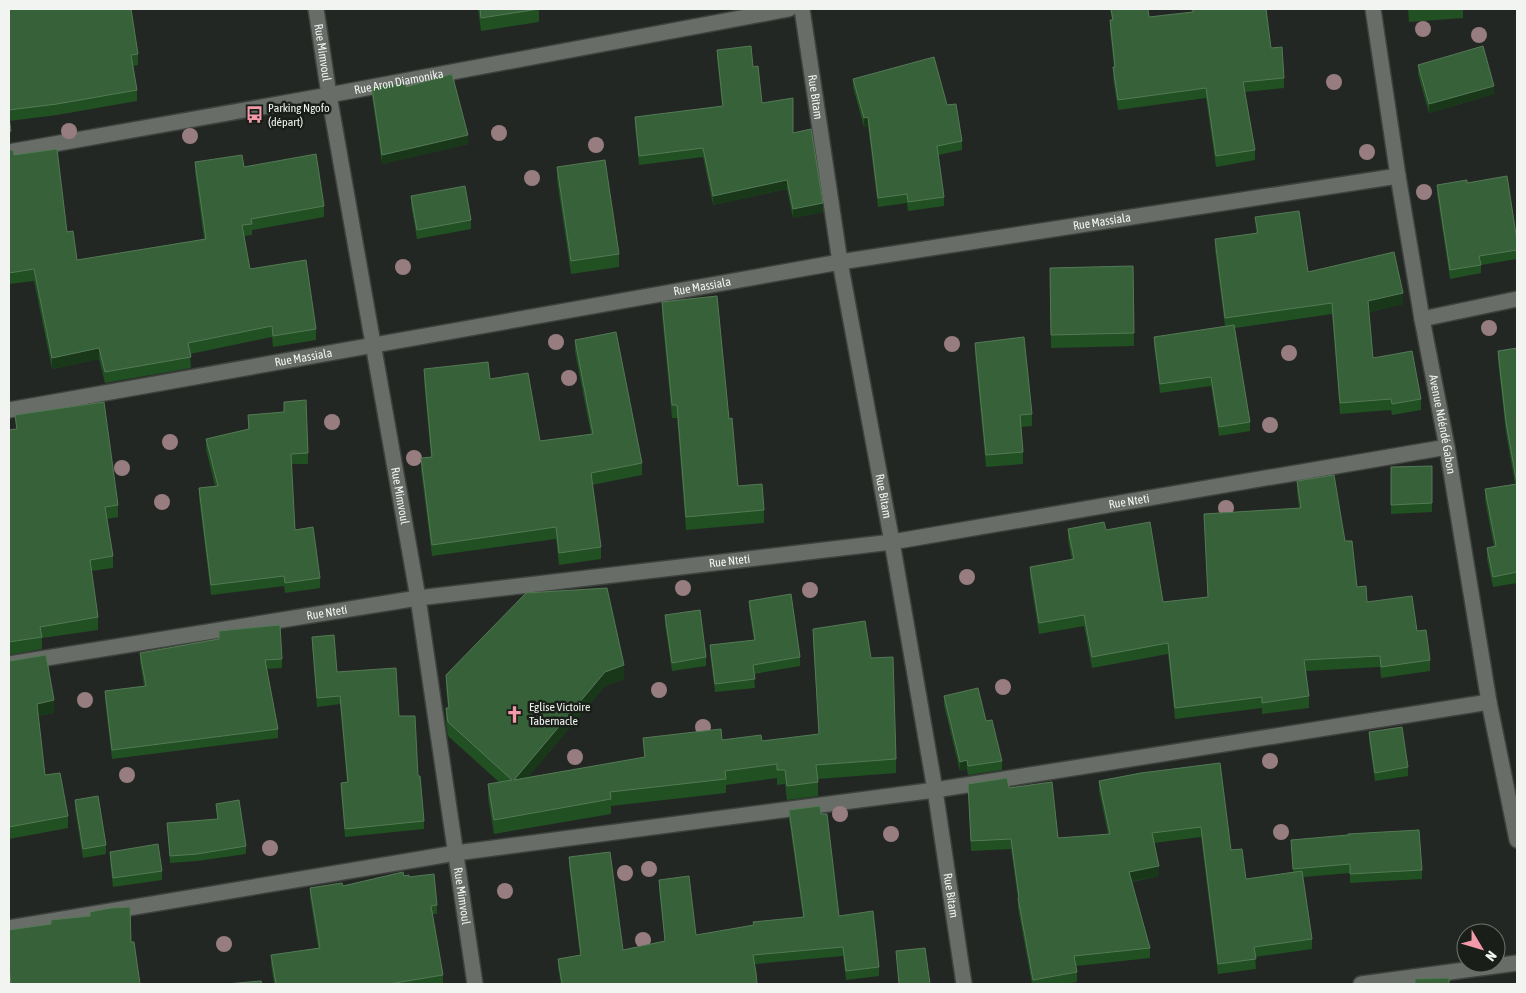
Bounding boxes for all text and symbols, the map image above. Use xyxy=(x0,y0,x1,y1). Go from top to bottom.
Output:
street label: Rue Mimvoul xyxy=(311,23,334,83)
street label: Rue Aron Diamonika xyxy=(353,67,444,97)
street label: Rue Bitam xyxy=(805,74,825,120)
place label: Parking Ngofo (départ) xyxy=(268,101,330,129)
bus stop icon: Parking Ngofo (départ) xyxy=(244,105,264,125)
street label: Rue Massiala xyxy=(1072,210,1132,233)
street label: Rue Massiala xyxy=(672,275,732,299)
street label: Rue Massiala xyxy=(273,346,333,370)
street label: Avenue Ndéndé Gabon xyxy=(1426,373,1458,475)
street label: Rue Mimvoul xyxy=(388,466,412,526)
street label: Rue Bitam xyxy=(872,473,894,520)
street label: Rue Nteti xyxy=(1108,491,1150,512)
street label: Rue Nteti xyxy=(708,552,751,571)
street label: Rue Nteti xyxy=(306,603,348,623)
place label: Eglise Victoire Tabernacle xyxy=(529,700,590,728)
church icon: Eglise Victoire Tabernacle xyxy=(505,704,525,724)
street label: Rue Mimvoul xyxy=(451,866,473,926)
street label: Rue Bitam xyxy=(941,872,961,919)
north arrow xyxy=(1456,923,1506,973)
text: N xyxy=(1482,948,1500,964)

